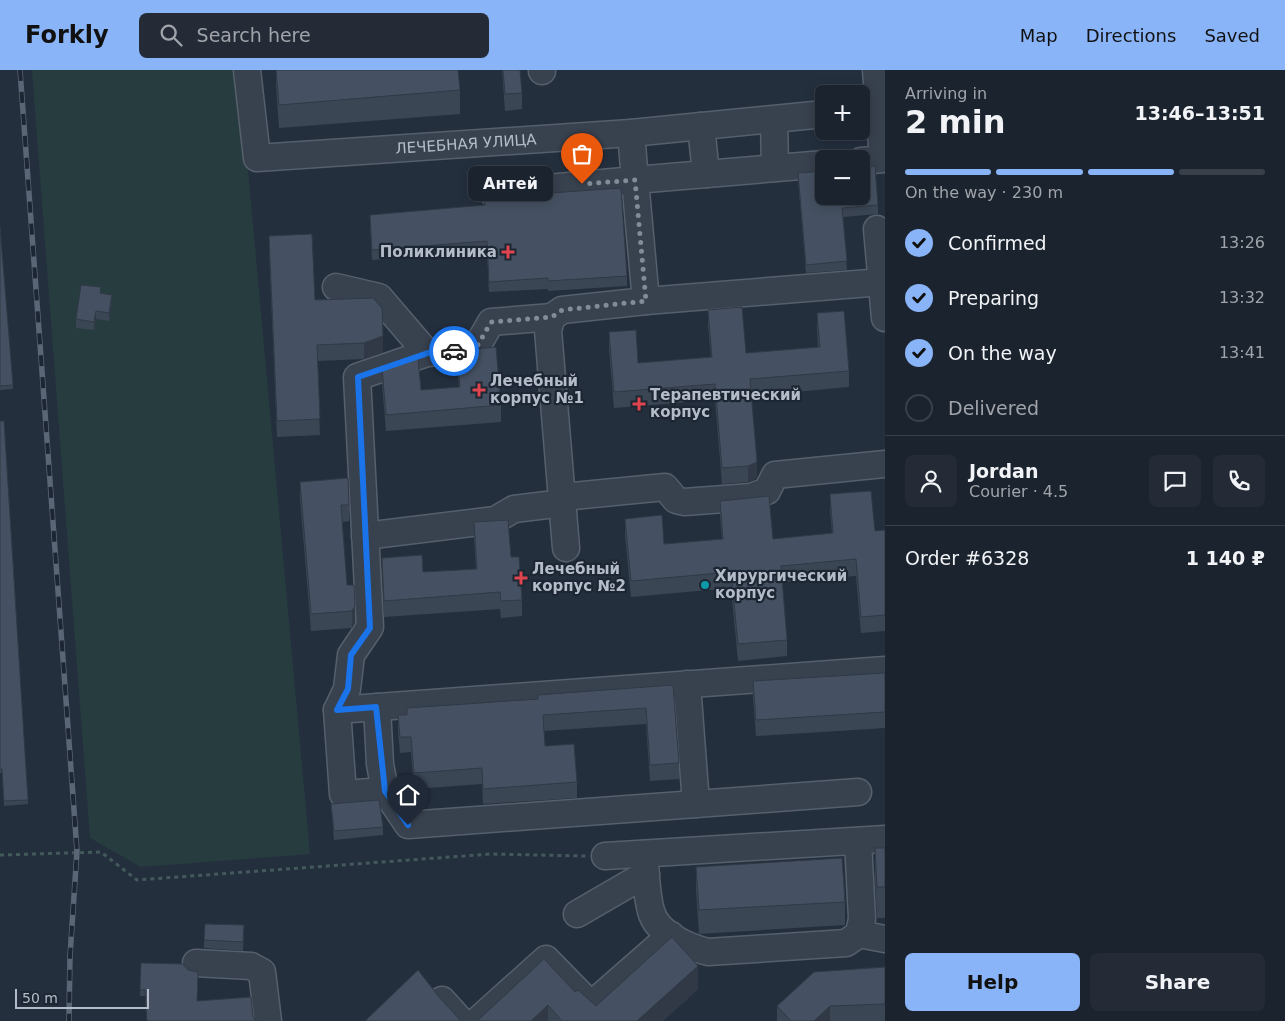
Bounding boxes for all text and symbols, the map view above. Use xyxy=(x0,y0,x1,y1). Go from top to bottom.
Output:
search box xyxy=(139,13,489,58)
text: Forkly xyxy=(25,21,109,49)
icon: search xyxy=(157,21,185,49)
text: Search here xyxy=(197,24,311,46)
text: Map xyxy=(1020,25,1058,46)
text: Directions xyxy=(1086,25,1176,46)
text: Saved xyxy=(1204,25,1260,46)
text: Arriving in xyxy=(905,84,987,103)
map controls xyxy=(815,85,870,205)
button: + xyxy=(815,85,870,140)
text: 13:46–13:51 xyxy=(1135,102,1265,124)
text: 2 min xyxy=(905,103,1006,141)
street label: ЛЕЧЕБНАЯ УЛИЦА xyxy=(395,130,538,158)
pin xyxy=(561,133,603,184)
icon: bag xyxy=(568,140,596,168)
button: − xyxy=(815,150,870,205)
callout: Антей xyxy=(467,166,552,202)
text: Антей xyxy=(483,174,538,193)
text: On the way · 230 m xyxy=(905,183,1063,202)
icon: check xyxy=(905,229,933,257)
text: Confirmed xyxy=(948,232,1047,254)
text: 13:26 xyxy=(1219,233,1265,252)
place label: Поликлиника xyxy=(380,243,497,261)
marker: Поликлиника xyxy=(501,245,515,259)
icon: check xyxy=(905,284,933,312)
text: Preparing xyxy=(948,287,1039,309)
text: 13:32 xyxy=(1219,288,1265,307)
courier xyxy=(429,326,479,376)
icon: car xyxy=(440,337,468,365)
icon: check xyxy=(905,339,933,367)
text: On the way xyxy=(948,342,1057,364)
text: 13:41 xyxy=(1219,343,1265,362)
place label: Лечебный корпус №1 xyxy=(490,372,584,407)
marker: Лечебный корпус №1 xyxy=(472,383,486,397)
place label: Терапевтический корпус xyxy=(650,386,801,421)
marker: Терапевтический корпус xyxy=(632,397,646,411)
text: Delivered xyxy=(948,397,1039,419)
button: person xyxy=(905,455,957,507)
button: chat xyxy=(1149,455,1201,507)
button: phone xyxy=(1213,455,1265,507)
text: Jordan xyxy=(969,460,1038,482)
text: Courier · 4.5 xyxy=(969,482,1068,501)
text: Order #6328 xyxy=(905,547,1029,569)
text: 1 140 ₽ xyxy=(1186,547,1265,569)
place label: Лечебный корпус №2 xyxy=(532,560,626,595)
place label: Хирургический корпус xyxy=(715,567,847,602)
marker: Лечебный корпус №2 xyxy=(514,571,528,585)
marker: Хирургический корпус xyxy=(699,579,711,591)
pin xyxy=(387,774,429,825)
icon: home xyxy=(394,781,422,809)
button: Help xyxy=(905,953,1080,1011)
button: Share xyxy=(1090,953,1265,1011)
scale bar xyxy=(15,986,149,1009)
text: 50 m xyxy=(22,990,58,1006)

